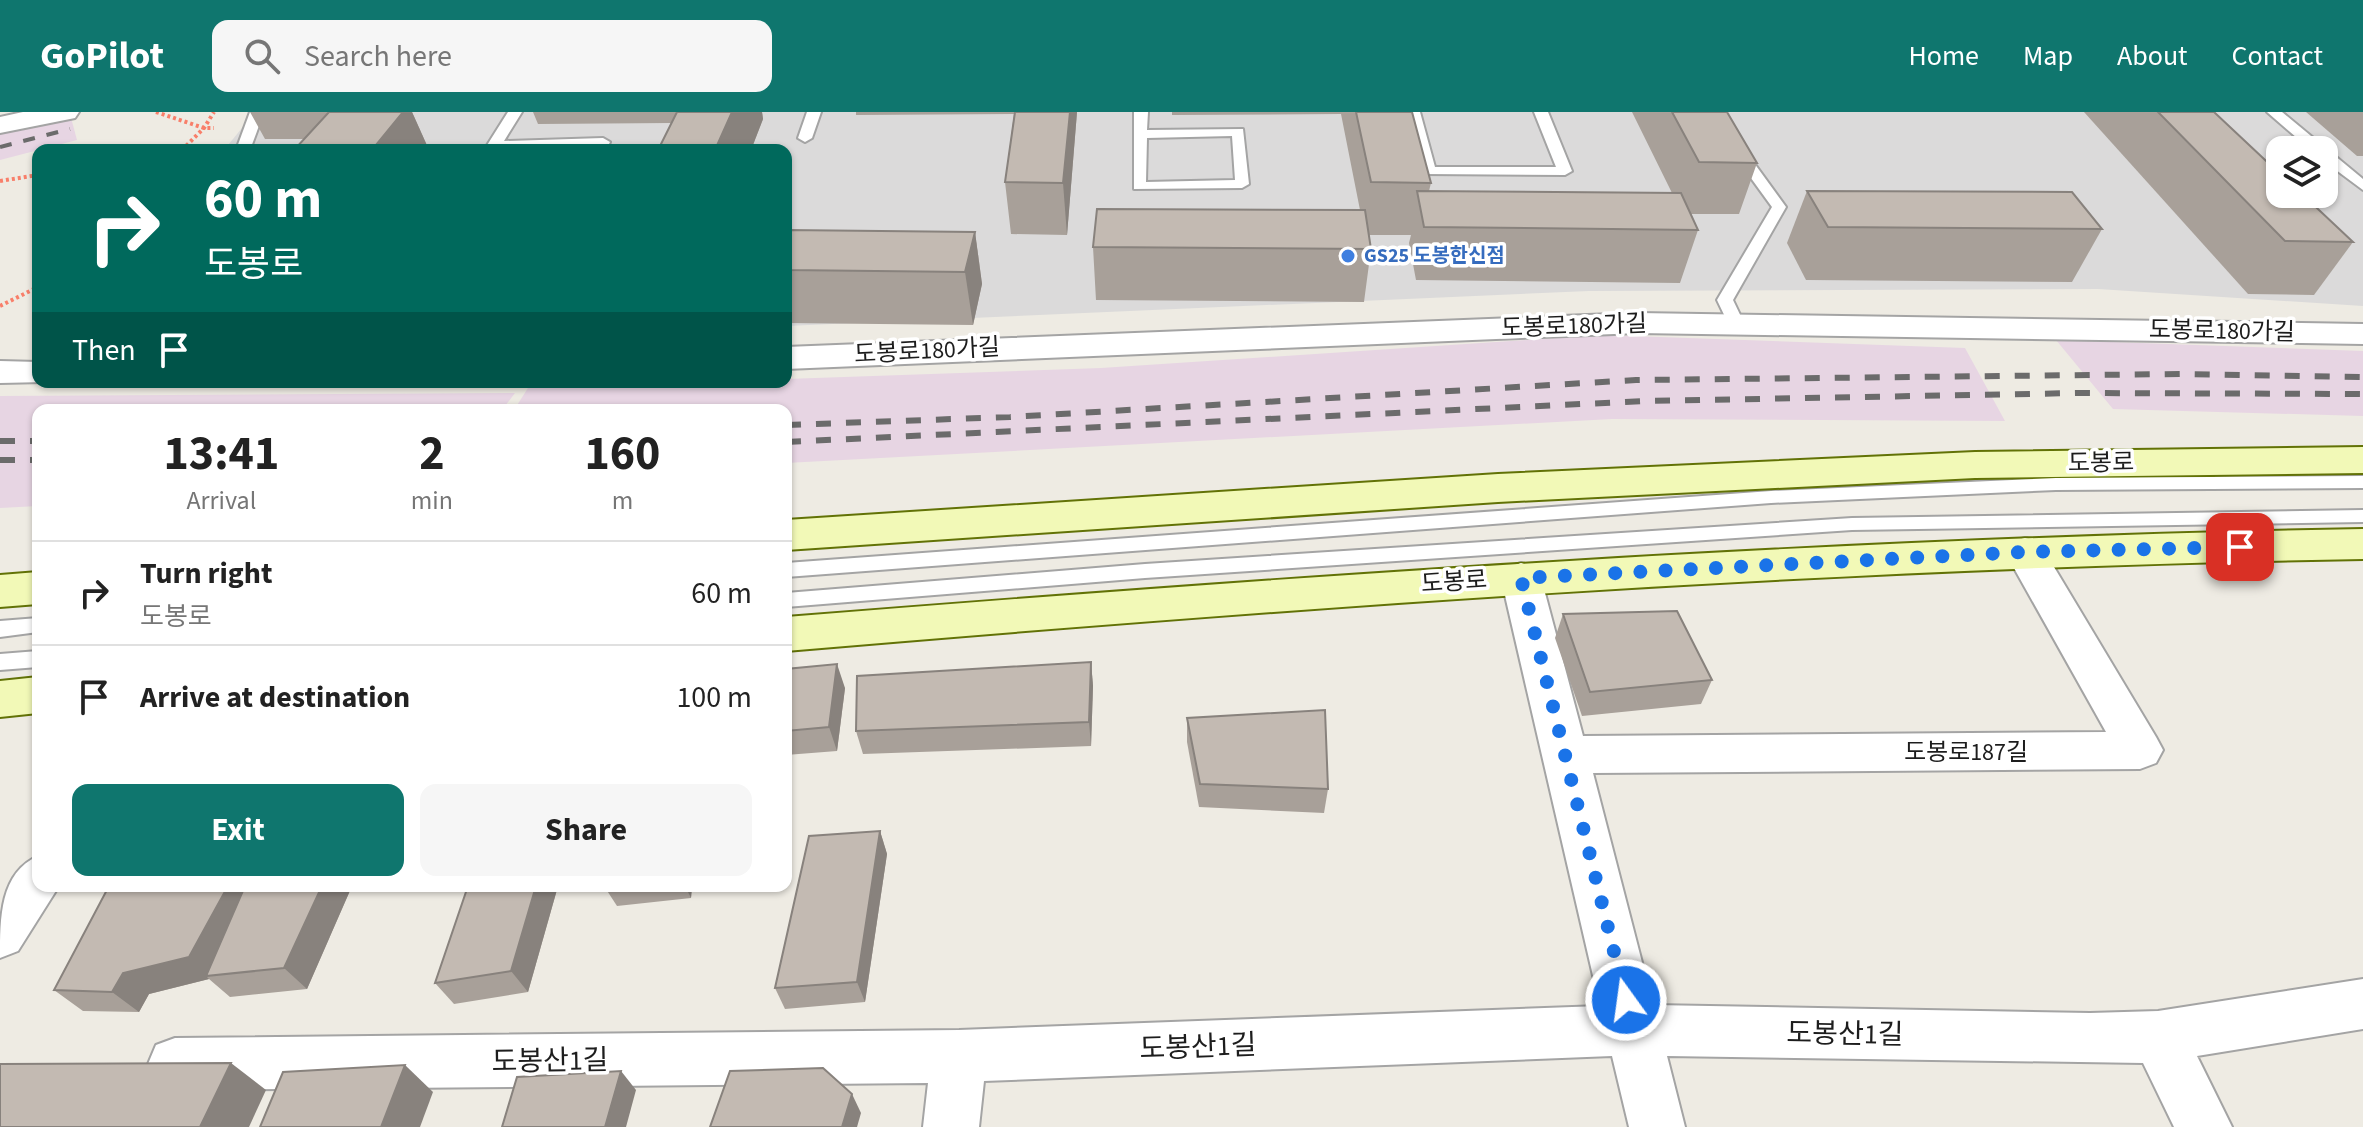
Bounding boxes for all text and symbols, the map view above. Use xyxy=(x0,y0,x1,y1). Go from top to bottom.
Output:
search box xyxy=(212,20,772,92)
text: GoPilot xyxy=(40,29,164,83)
icon: search xyxy=(240,34,284,78)
text: Search here xyxy=(304,35,452,78)
text: Home xyxy=(1908,36,1979,76)
text: Map xyxy=(2023,36,2073,76)
text: About xyxy=(2117,36,2188,76)
text: Contact xyxy=(2232,36,2323,76)
map controls xyxy=(2266,136,2338,208)
button: layers xyxy=(2266,136,2338,208)
text: 60 m xyxy=(204,160,322,239)
icon: right xyxy=(72,176,176,280)
text: 도봉로 xyxy=(204,239,303,290)
place label: GS25 도봉한신점 xyxy=(1364,242,1505,270)
marker: GS25 도봉한신점 xyxy=(1339,247,1357,265)
street label: 도봉로180가길 xyxy=(1500,306,1648,346)
street label: 도봉로180가길 xyxy=(2149,312,2295,350)
icon: arrive xyxy=(152,328,196,372)
text: Then xyxy=(72,329,136,372)
street label: 도봉로180가길 xyxy=(853,330,1001,372)
text: 13:41 xyxy=(163,420,279,488)
text: 2 xyxy=(419,420,445,488)
text: 160 xyxy=(584,420,660,488)
street label: 도봉로 xyxy=(2068,445,2134,481)
text: Arrival xyxy=(186,482,256,519)
text: min xyxy=(411,482,453,519)
text: m xyxy=(612,482,633,519)
pin xyxy=(2206,513,2274,581)
icon: arrive xyxy=(2218,525,2262,569)
text: Turn right xyxy=(140,552,272,595)
street label: 도봉로 xyxy=(1420,562,1488,602)
icon: right xyxy=(72,571,116,615)
text: 60 m xyxy=(691,572,752,615)
text: 도봉로 xyxy=(140,598,212,635)
icon: arrive xyxy=(72,675,116,719)
text: Arrive at destination xyxy=(140,676,410,719)
text: 100 m xyxy=(676,676,752,719)
street label: 도봉로187길 xyxy=(1904,735,2028,770)
button: Exit xyxy=(72,784,404,876)
button: Share xyxy=(420,784,752,876)
position arrow xyxy=(1584,958,1668,1042)
street label: 도봉산1길 xyxy=(1786,1013,1904,1055)
street label: 도봉산1길 xyxy=(1139,1025,1257,1069)
street label: 도봉산1길 xyxy=(491,1040,609,1082)

